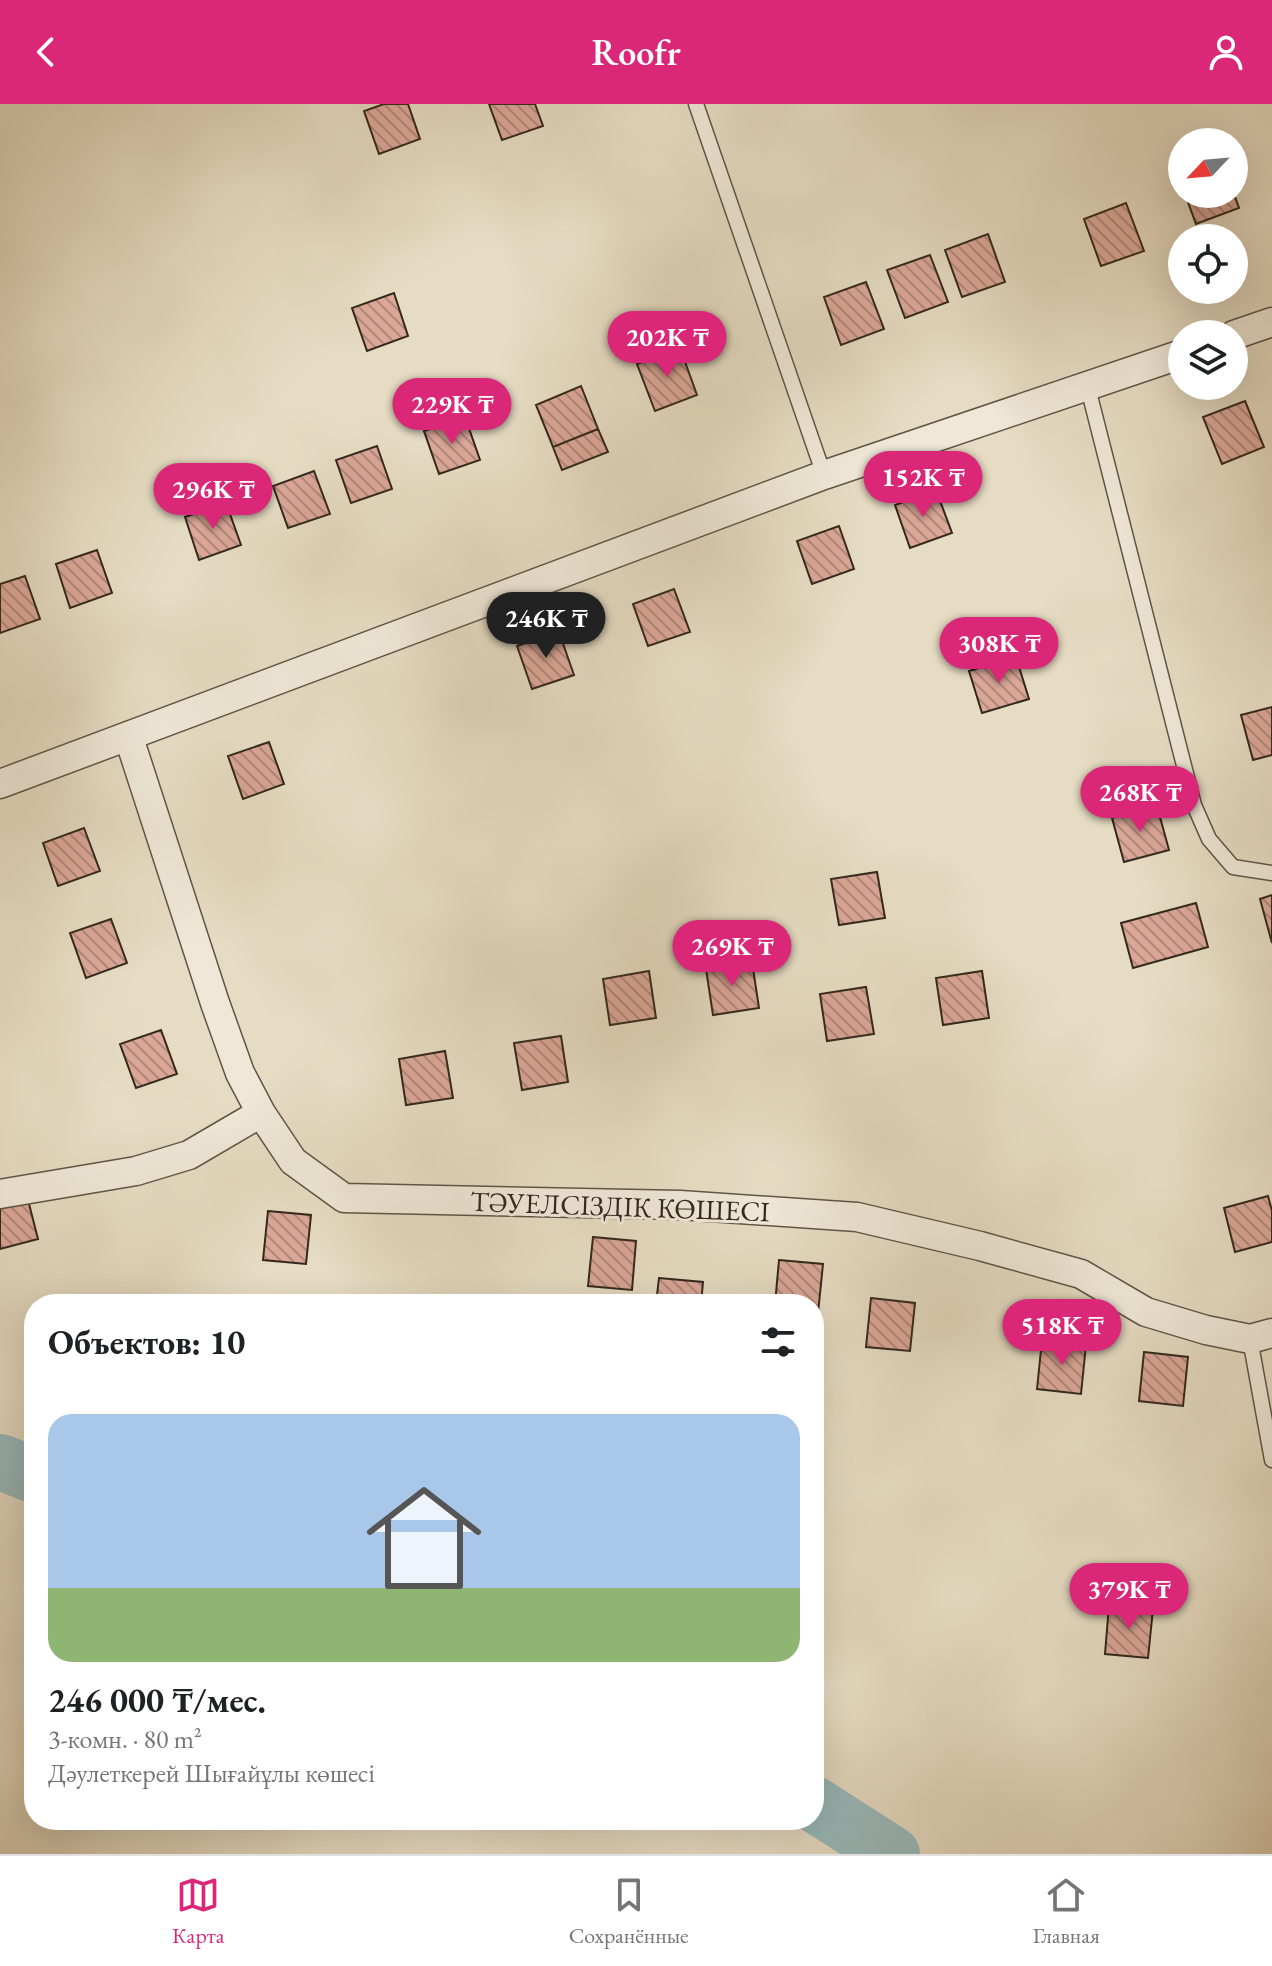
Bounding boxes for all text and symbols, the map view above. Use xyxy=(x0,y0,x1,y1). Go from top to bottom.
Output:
text: Roofr xyxy=(591,29,681,76)
icon: back xyxy=(24,30,68,74)
icon: person xyxy=(1204,30,1248,74)
north arrow xyxy=(1168,128,1248,208)
map controls xyxy=(1168,128,1248,400)
button: locate xyxy=(1168,224,1248,304)
pin: 202K ₸ xyxy=(602,311,732,379)
text: 202K ₸ xyxy=(625,320,709,354)
button: layers xyxy=(1168,320,1248,400)
pin: 229K ₸ xyxy=(387,378,517,446)
text: 229K ₸ xyxy=(410,387,494,421)
pin: 152K ₸ xyxy=(858,451,988,519)
text: 152K ₸ xyxy=(881,460,965,494)
pin: 296K ₸ xyxy=(148,463,278,531)
text: 296K ₸ xyxy=(171,472,255,506)
pin: 246K ₸ xyxy=(481,592,611,660)
text: 246K ₸ xyxy=(504,601,588,635)
pin: 308K ₸ xyxy=(934,617,1064,685)
text: 308K ₸ xyxy=(957,626,1041,660)
pin: 268K ₸ xyxy=(1075,766,1205,834)
text: 268K ₸ xyxy=(1098,775,1182,809)
pin: 269K ₸ xyxy=(667,920,797,988)
text: 269K ₸ xyxy=(690,929,774,963)
street label: ТӘУЕЛСІЗДІК КӨШЕСІ xyxy=(470,1183,771,1229)
pin: 518K ₸ xyxy=(997,1299,1127,1367)
text: 518K ₸ xyxy=(1020,1308,1104,1342)
text: Объектов: 10 xyxy=(48,1320,245,1364)
icon: filters xyxy=(756,1320,800,1364)
icon: home xyxy=(352,1466,496,1610)
pin: 379K ₸ xyxy=(1064,1563,1194,1631)
text: 379K ₸ xyxy=(1087,1572,1171,1606)
text: 246 000 ₸/мес. xyxy=(48,1678,266,1722)
text: 3-комн. · 80 m² xyxy=(48,1722,202,1756)
text: Дәулеткерей Шығайұлы көшесі xyxy=(48,1756,375,1790)
tab: Карта xyxy=(172,1873,225,1950)
tab: Сохранённые xyxy=(569,1873,689,1950)
tab: Главная xyxy=(1033,1873,1100,1950)

